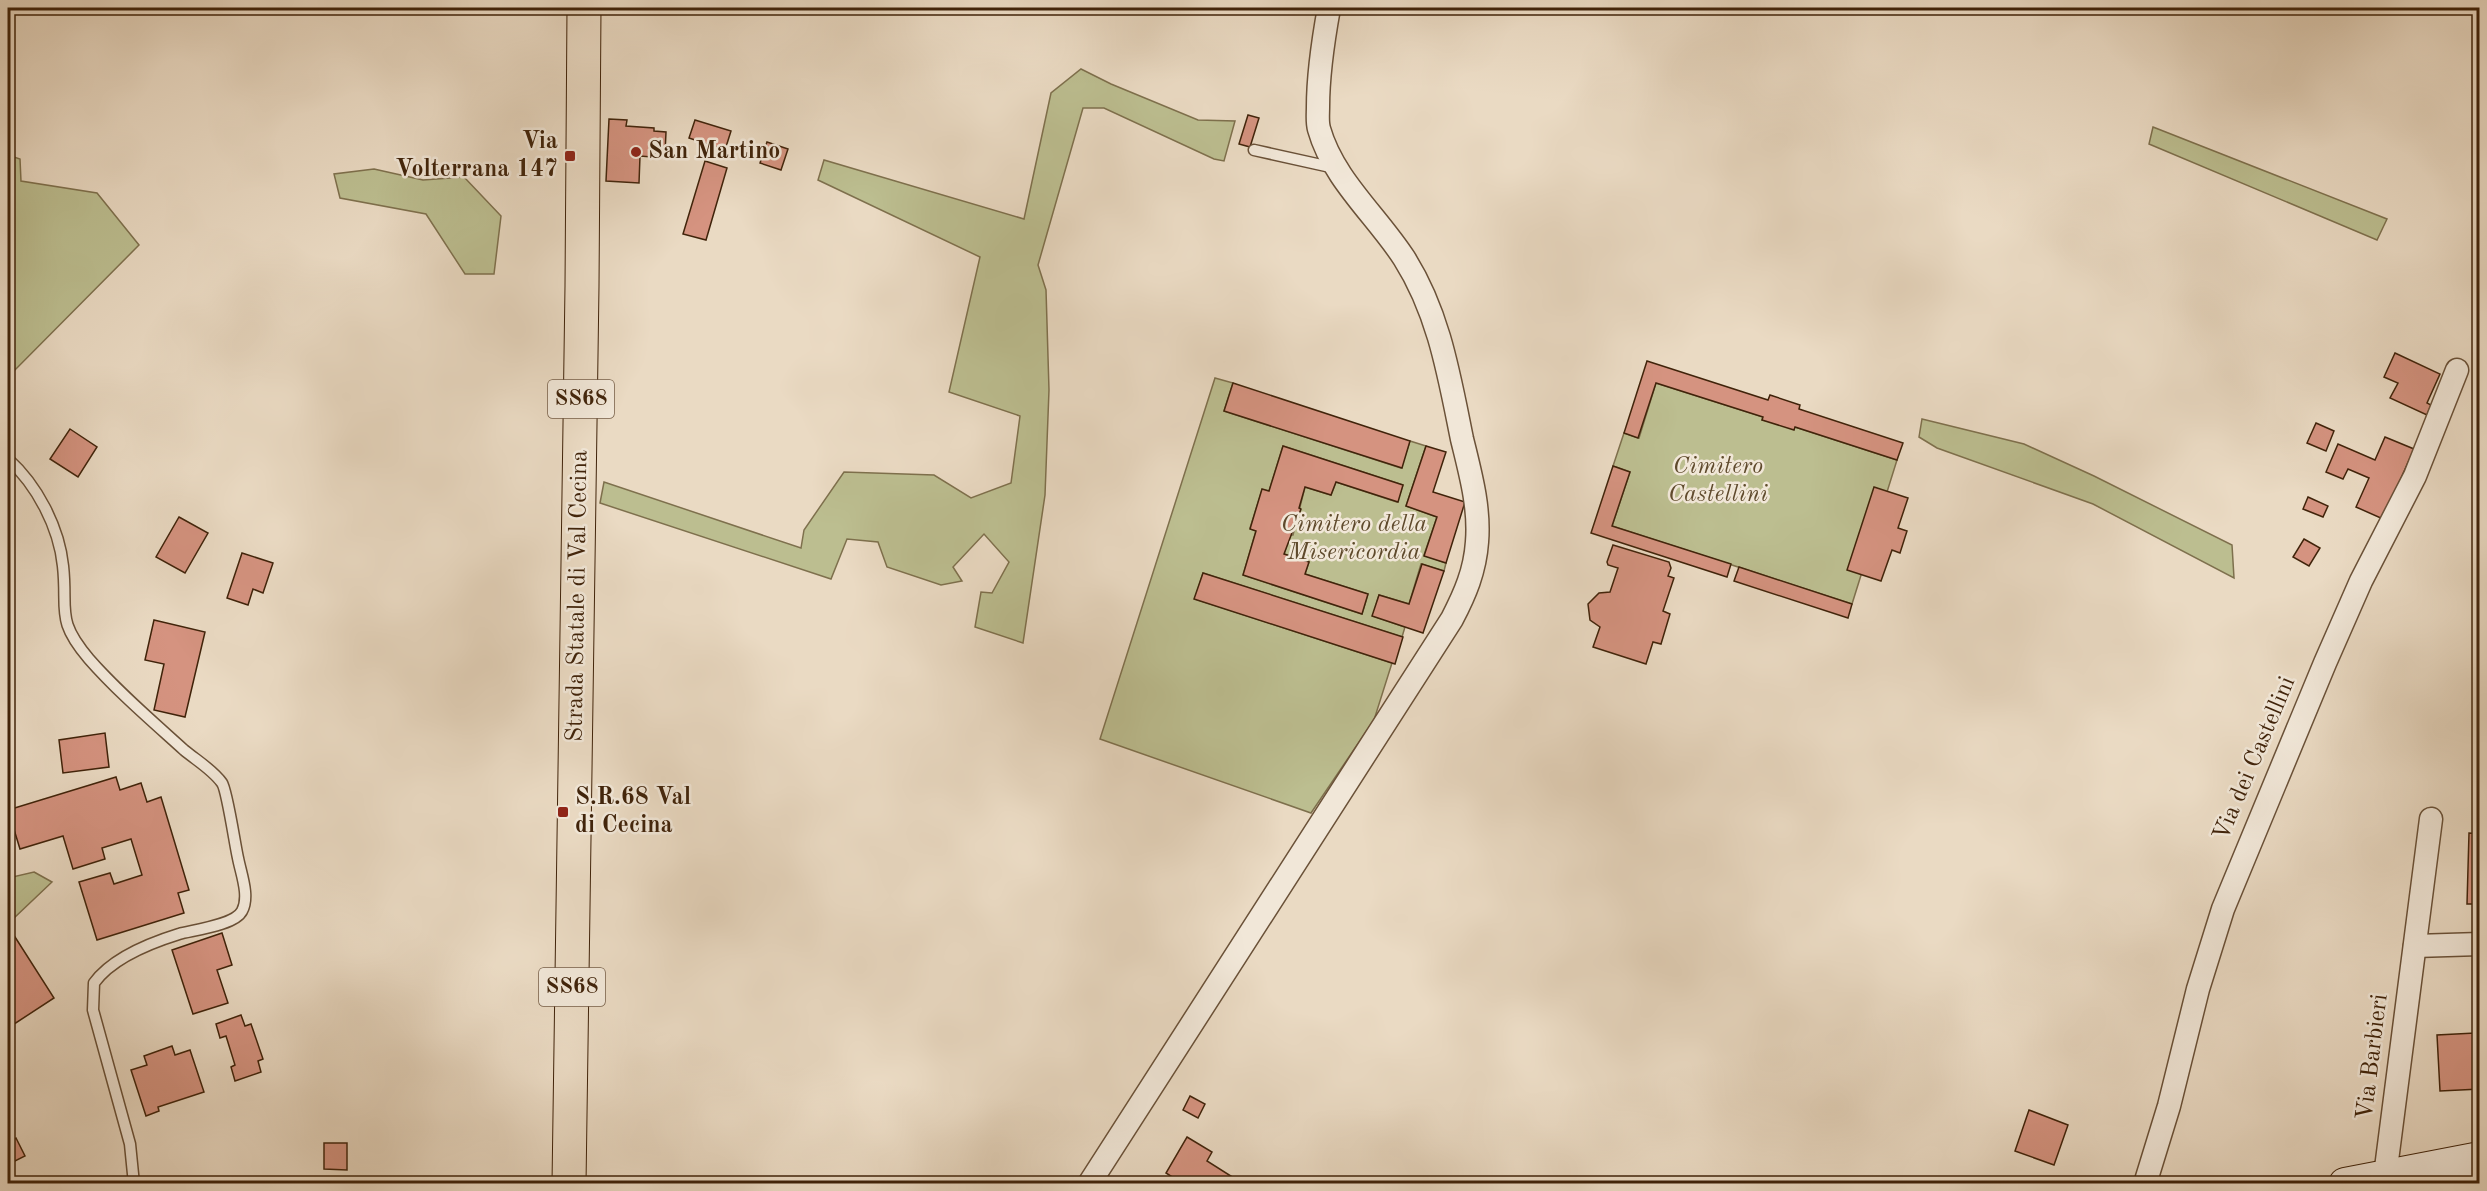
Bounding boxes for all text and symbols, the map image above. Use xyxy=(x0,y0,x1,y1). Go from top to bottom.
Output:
place label: Via Volterrana 147 xyxy=(395,130,558,182)
place label: San Martino xyxy=(648,140,780,164)
marker: San Martino xyxy=(629,145,643,159)
marker: Via Volterrana 147 xyxy=(563,149,577,163)
road number: SS68 xyxy=(548,380,614,418)
street label: Strada Statale di Val Cecina xyxy=(563,450,593,742)
park label: Cimitero Castellini xyxy=(1668,455,1768,507)
park label: Cimitero della Misericordia xyxy=(1281,513,1427,565)
street label: Via dei Castellini xyxy=(2210,673,2300,845)
place label: S.R.68 Val di Cecina xyxy=(575,786,691,838)
marker: S.R.68 Val di Cecina xyxy=(556,805,570,819)
road number: SS68 xyxy=(539,968,605,1006)
street label: Via Barbieri xyxy=(2353,993,2393,1121)

